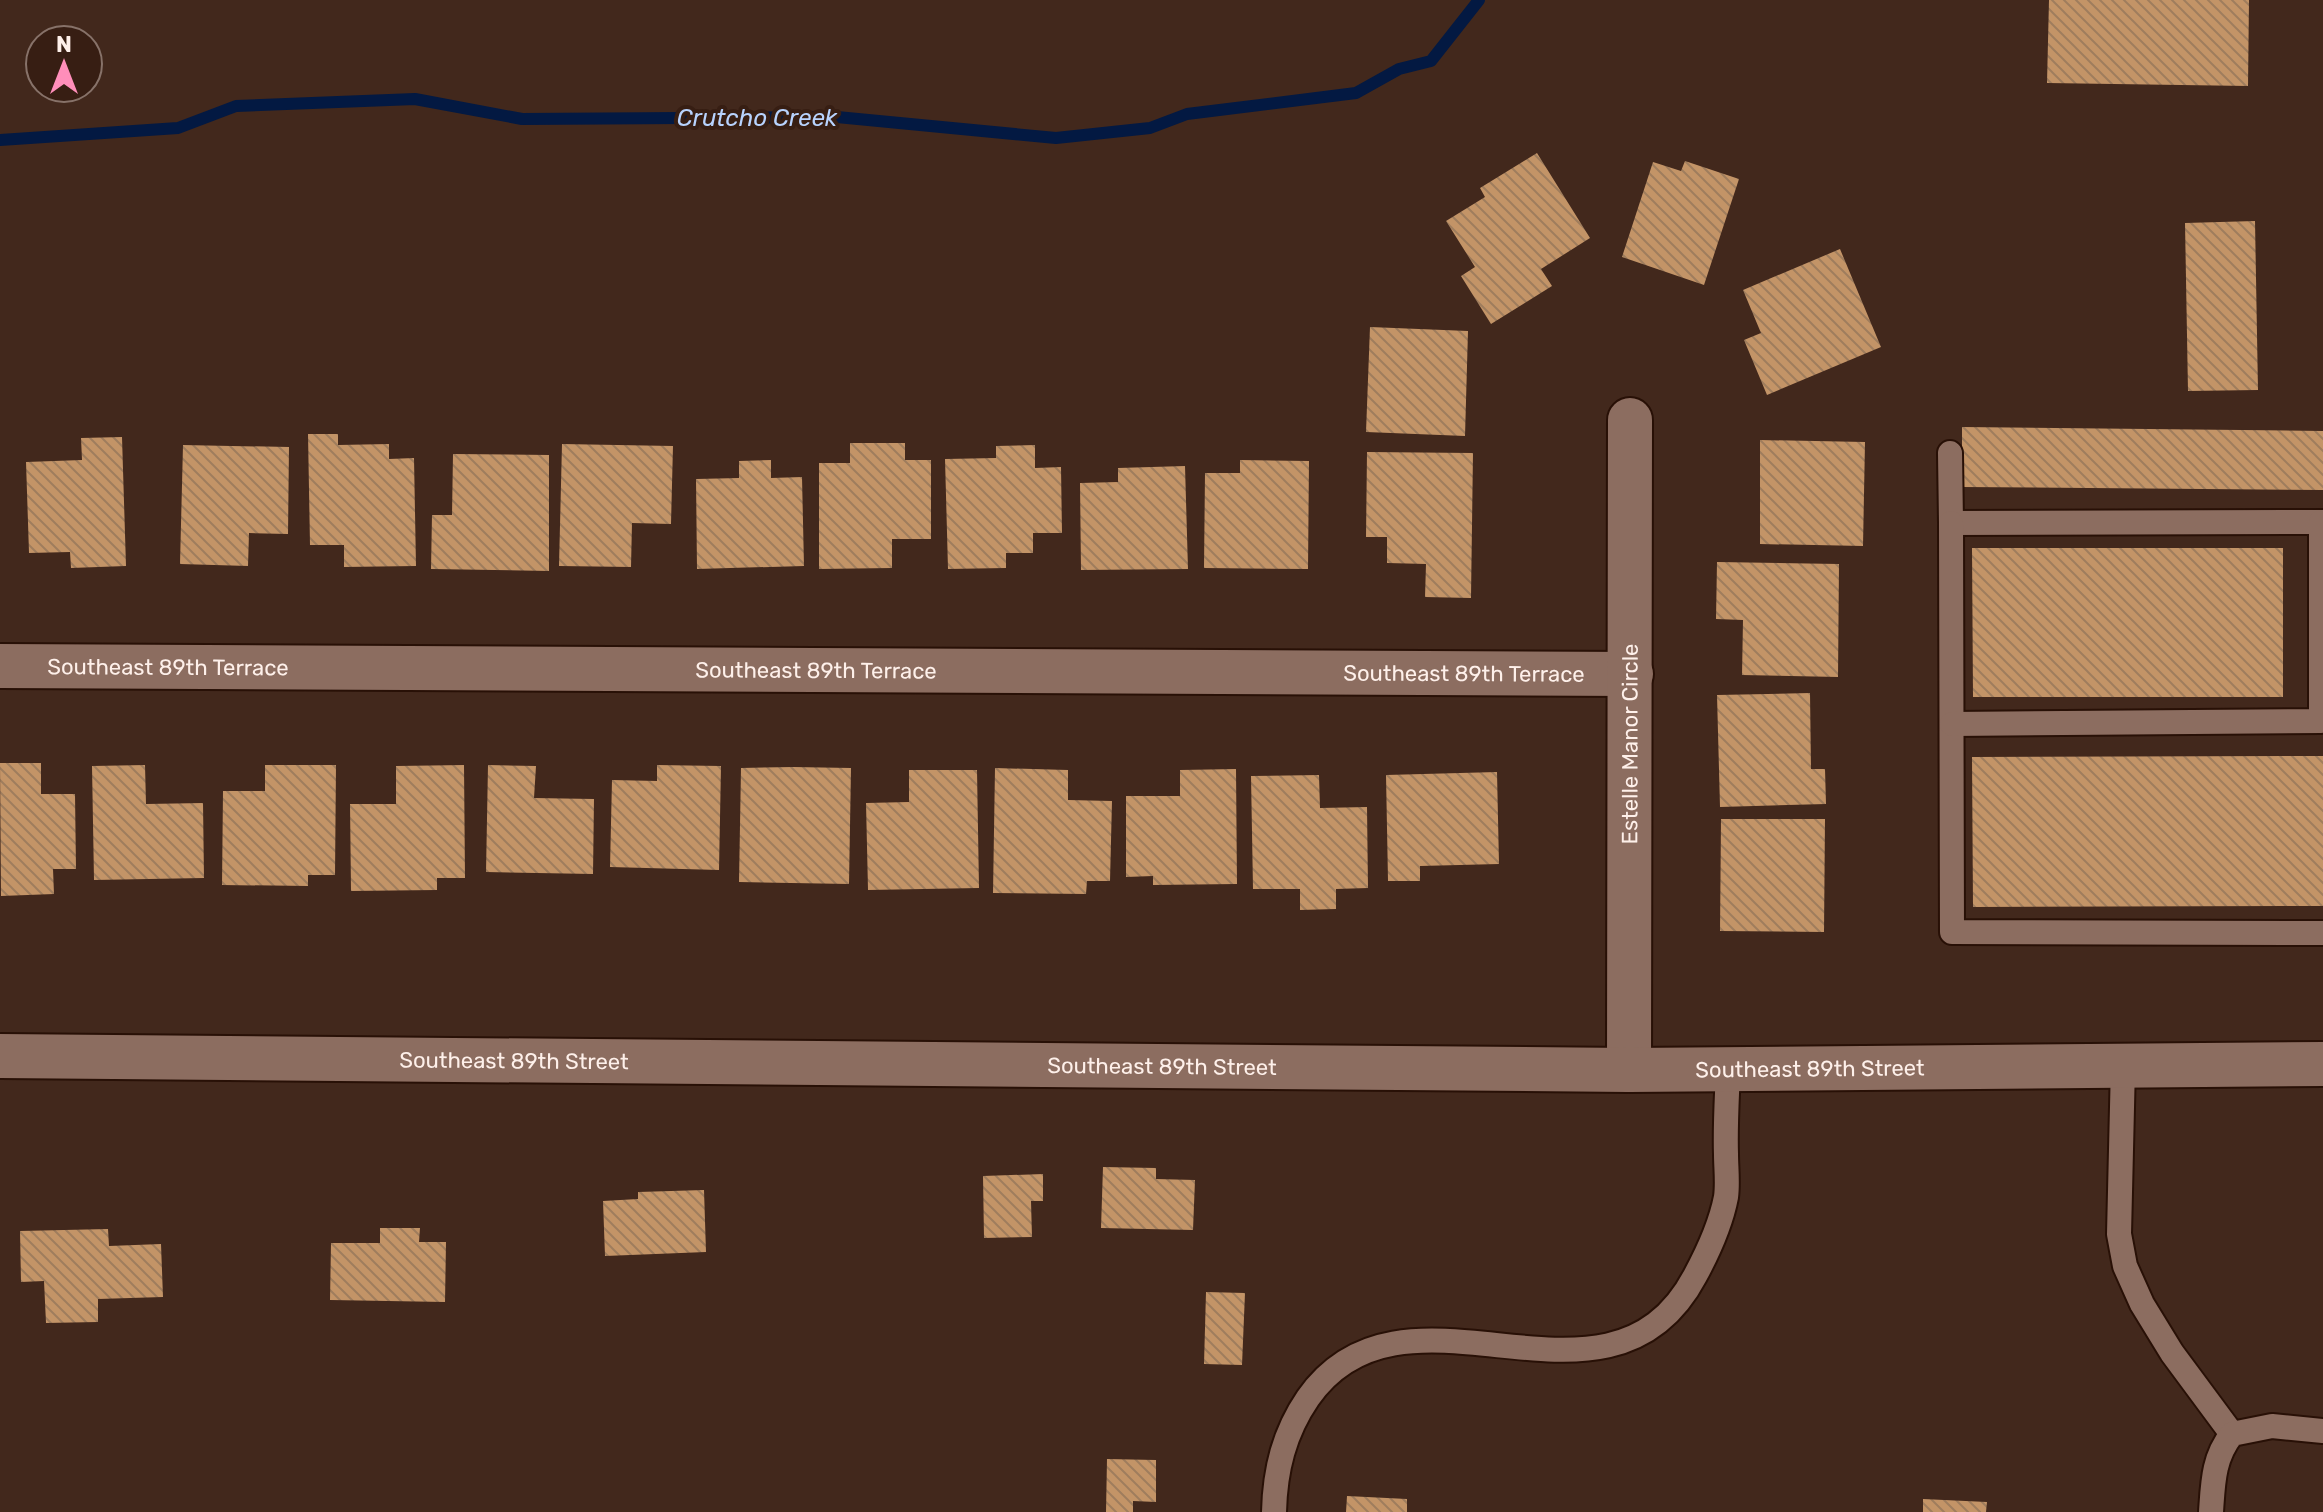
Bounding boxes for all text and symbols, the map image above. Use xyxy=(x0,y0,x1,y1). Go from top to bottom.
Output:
north arrow xyxy=(24,24,104,104)
text: N xyxy=(56,31,72,58)
water label: Crutcho Creek xyxy=(677,104,838,132)
street label: Estelle Manor Circle xyxy=(1616,644,1644,844)
street label: Southeast 89th Terrace xyxy=(47,653,289,681)
street label: Southeast 89th Terrace xyxy=(695,656,937,685)
street label: Southeast 89th Terrace xyxy=(1343,660,1585,688)
street label: Southeast 89th Street xyxy=(399,1046,629,1075)
street label: Southeast 89th Street xyxy=(1047,1052,1277,1081)
street label: Southeast 89th Street xyxy=(1695,1054,1925,1083)

